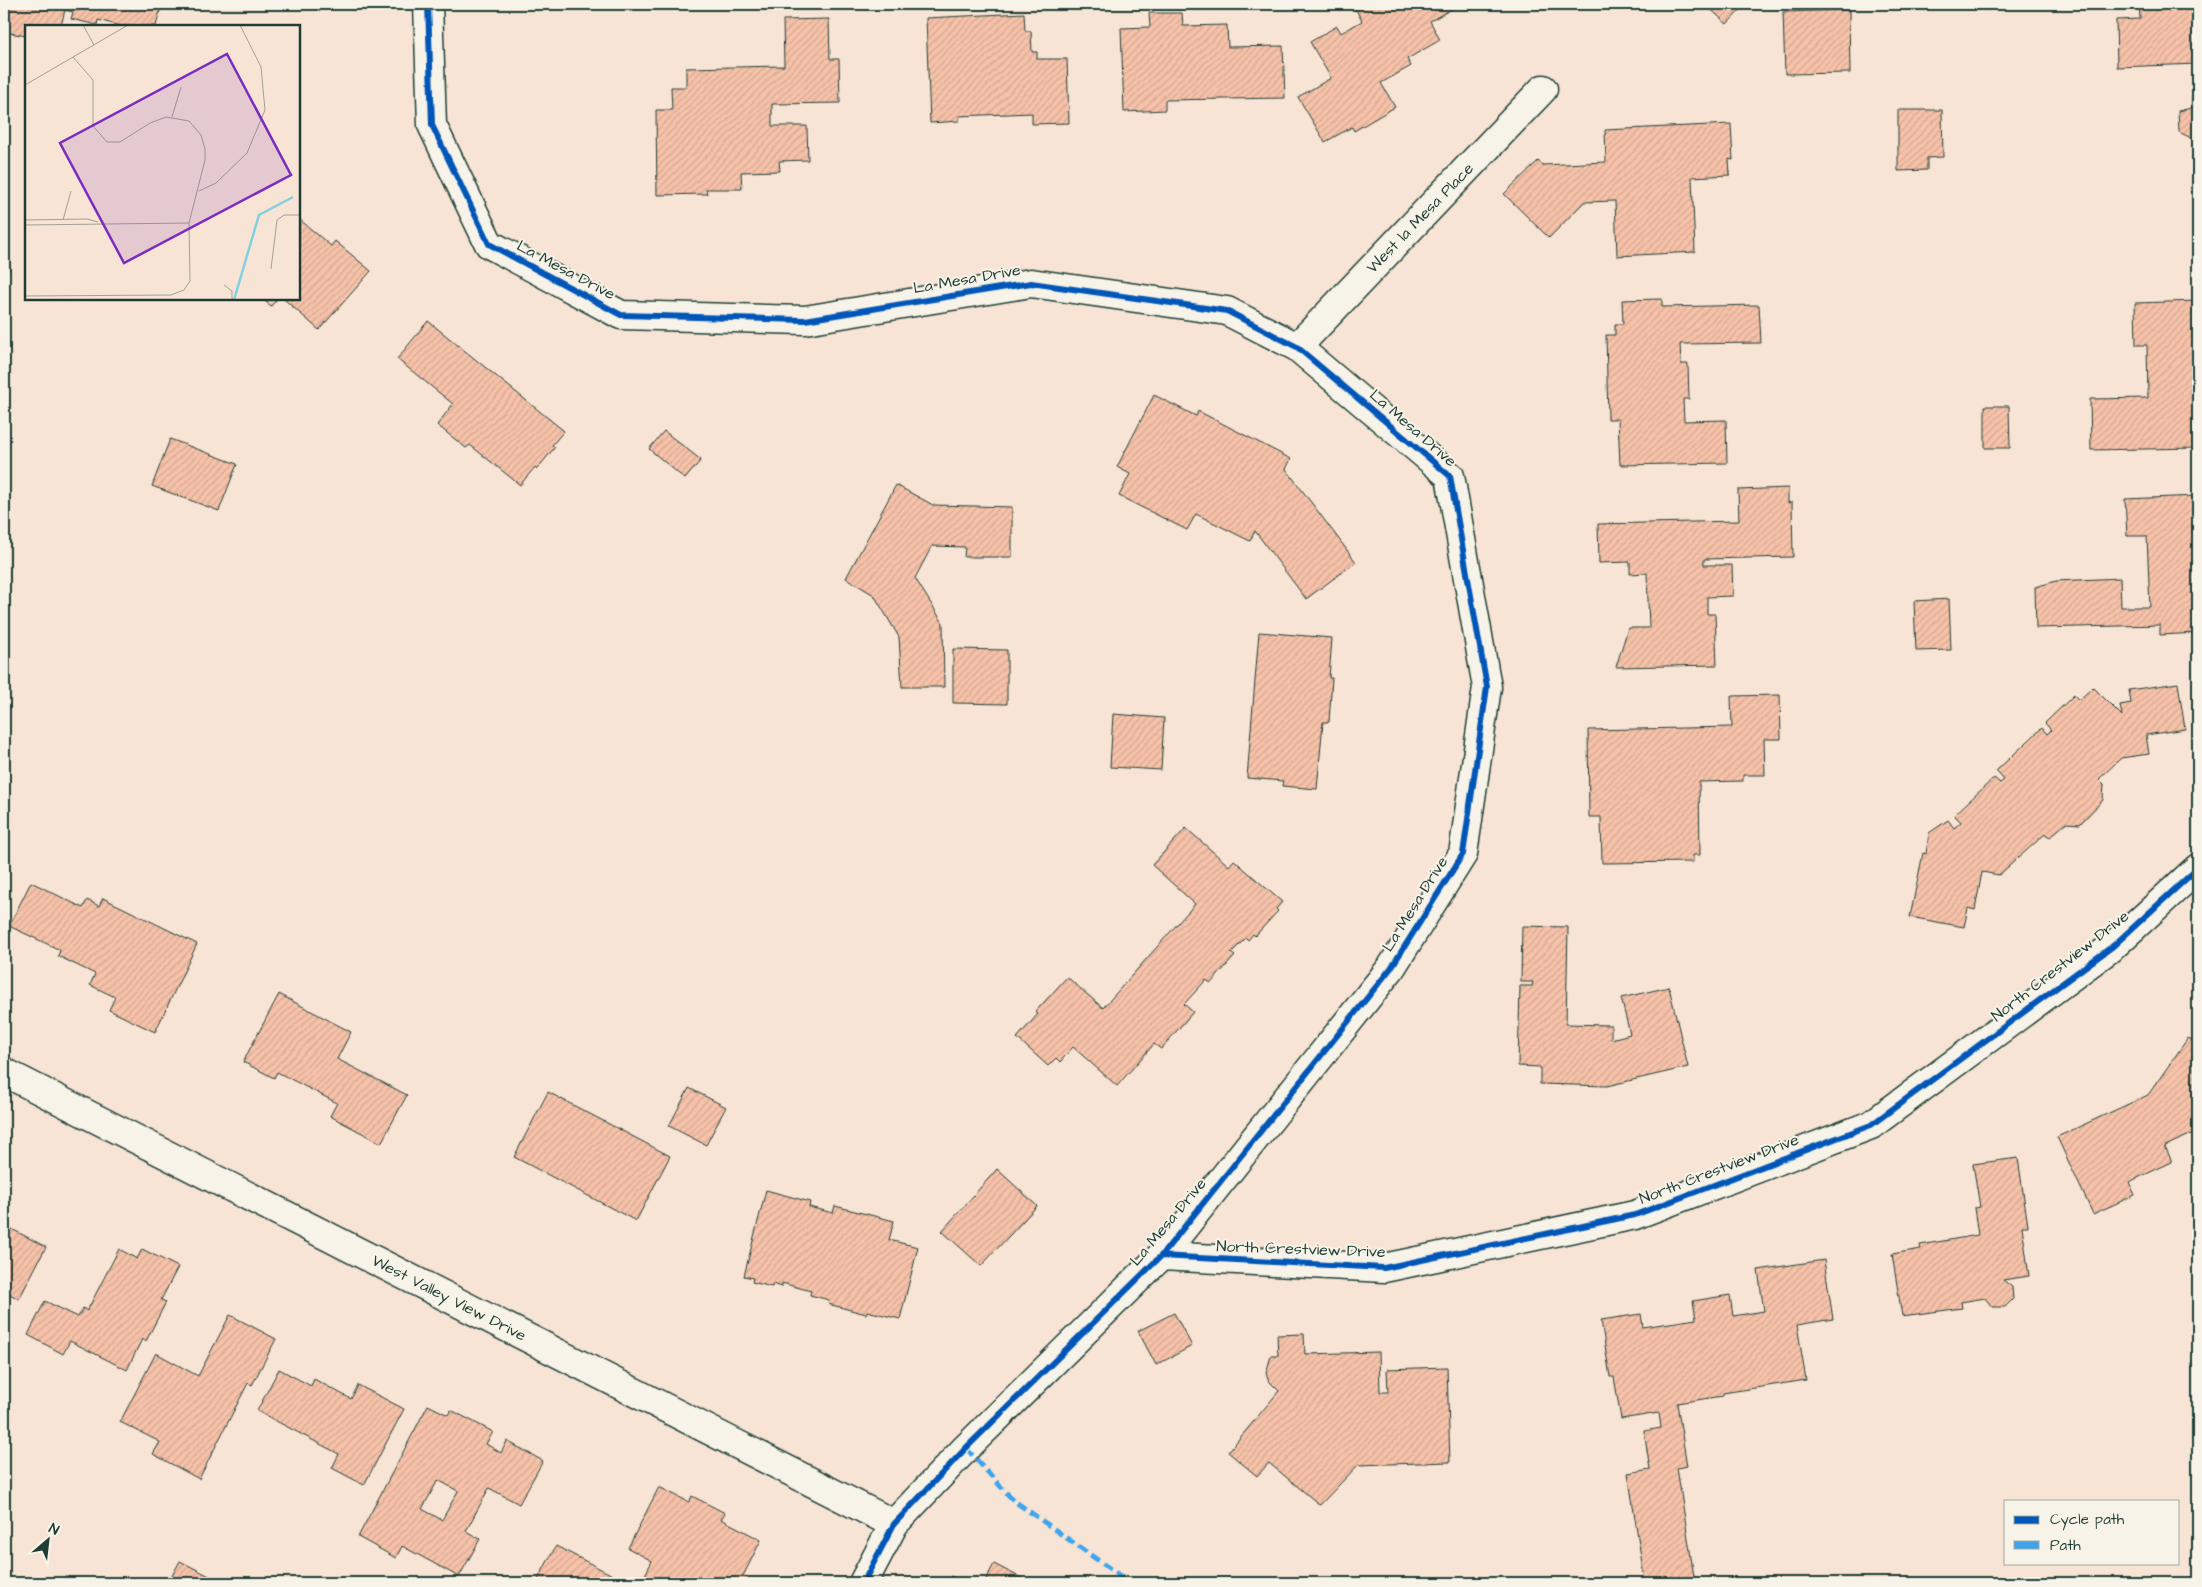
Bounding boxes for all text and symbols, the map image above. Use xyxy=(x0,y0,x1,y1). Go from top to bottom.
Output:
inset map xyxy=(25,25,300,300)
street label: West la Mesa Place xyxy=(1361,158,1479,278)
street label: La Mesa Drive xyxy=(513,235,619,305)
street label: La Mesa Drive xyxy=(912,259,1023,299)
street label: La Mesa Drive xyxy=(1365,384,1461,472)
street label: La Mesa Drive xyxy=(1377,852,1453,956)
street label: North Crestview Drive xyxy=(1987,905,2134,1027)
street label: North Crestview Drive xyxy=(1636,1128,1802,1210)
street label: La Mesa Drive xyxy=(1125,1173,1212,1271)
street label: North Crestview Drive xyxy=(1216,1235,1386,1263)
street label: West Valley View Drive xyxy=(368,1249,530,1348)
legend xyxy=(2004,1500,2180,1564)
text: Cycle path xyxy=(2050,1509,2125,1531)
north arrow xyxy=(22,1514,72,1564)
text: N xyxy=(45,1519,62,1540)
text: Path xyxy=(2050,1535,2081,1556)

